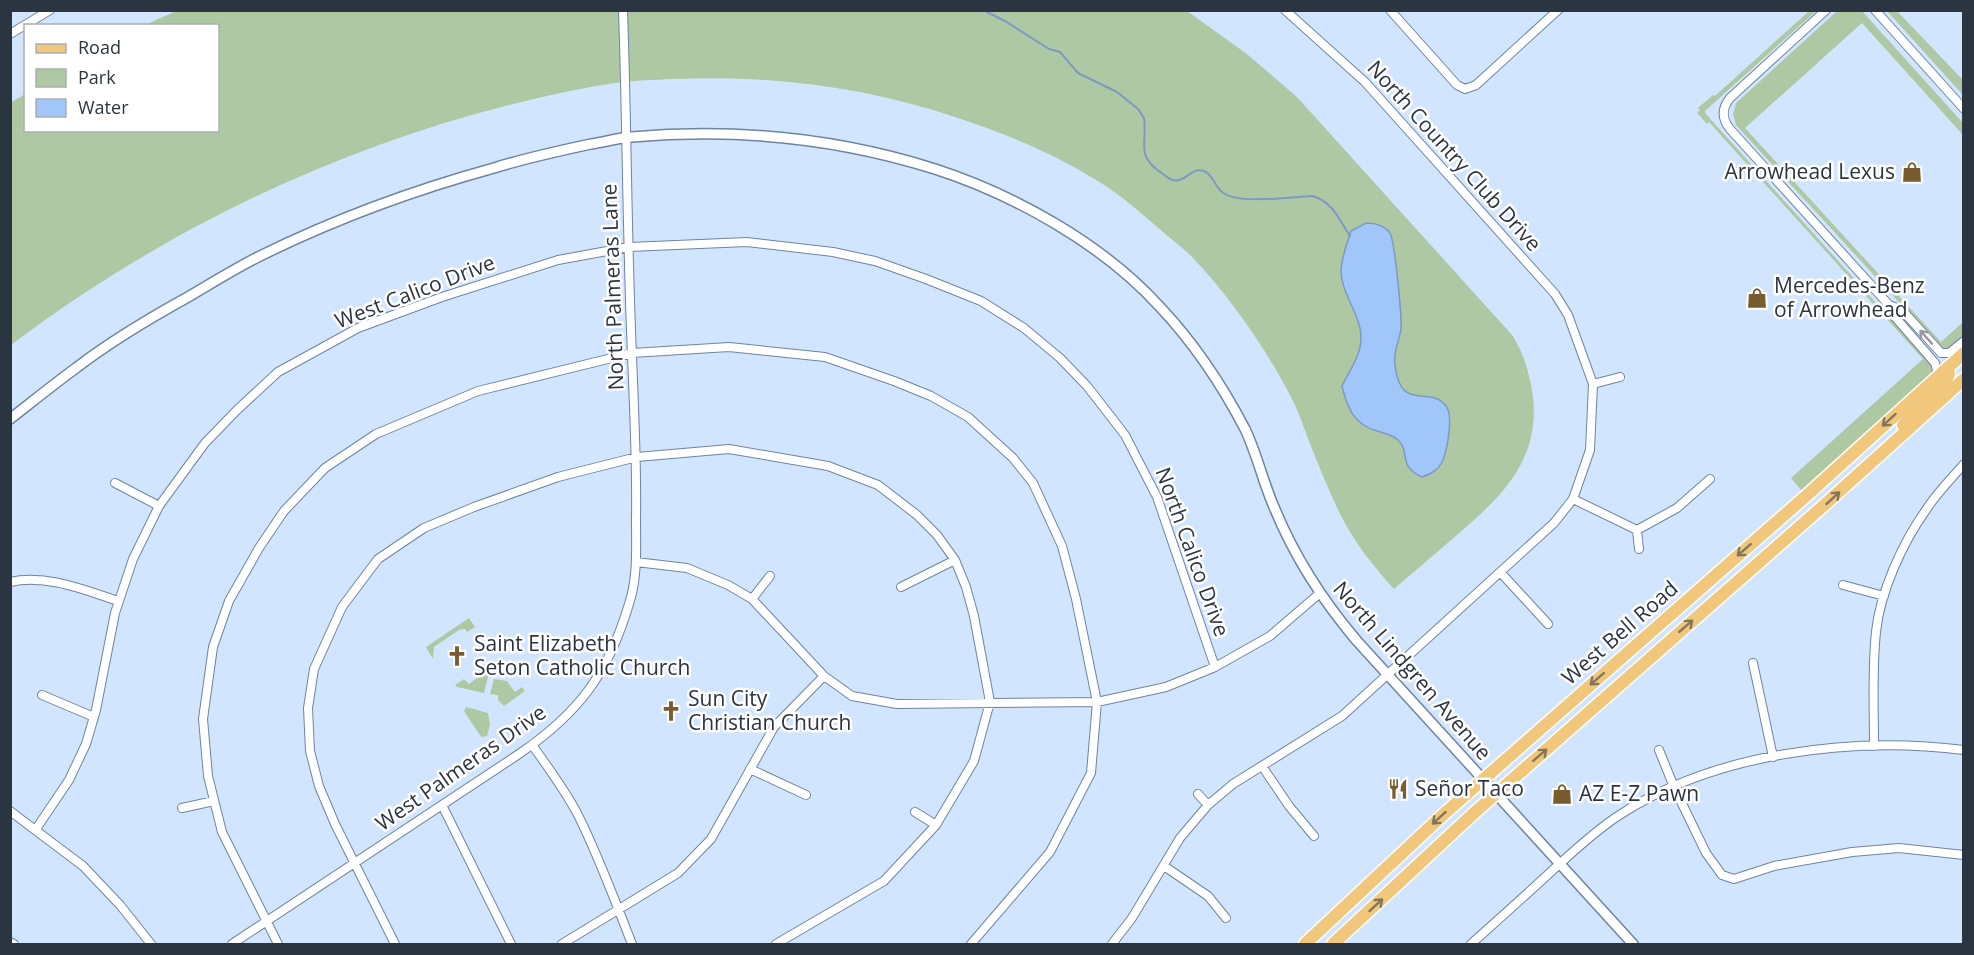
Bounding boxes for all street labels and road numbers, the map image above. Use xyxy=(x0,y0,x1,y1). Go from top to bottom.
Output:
street label: North Country Club Drive xyxy=(1361,54,1548,257)
street label: North Palmeras Lane xyxy=(594,183,630,391)
street label: West Calico Drive xyxy=(331,248,499,334)
street label: North Calico Drive xyxy=(1149,463,1237,640)
street label: West Bell Road xyxy=(1555,574,1683,691)
street label: North Lindgren Avenue xyxy=(1327,575,1498,766)
street label: West Palmeras Drive xyxy=(370,698,551,837)

